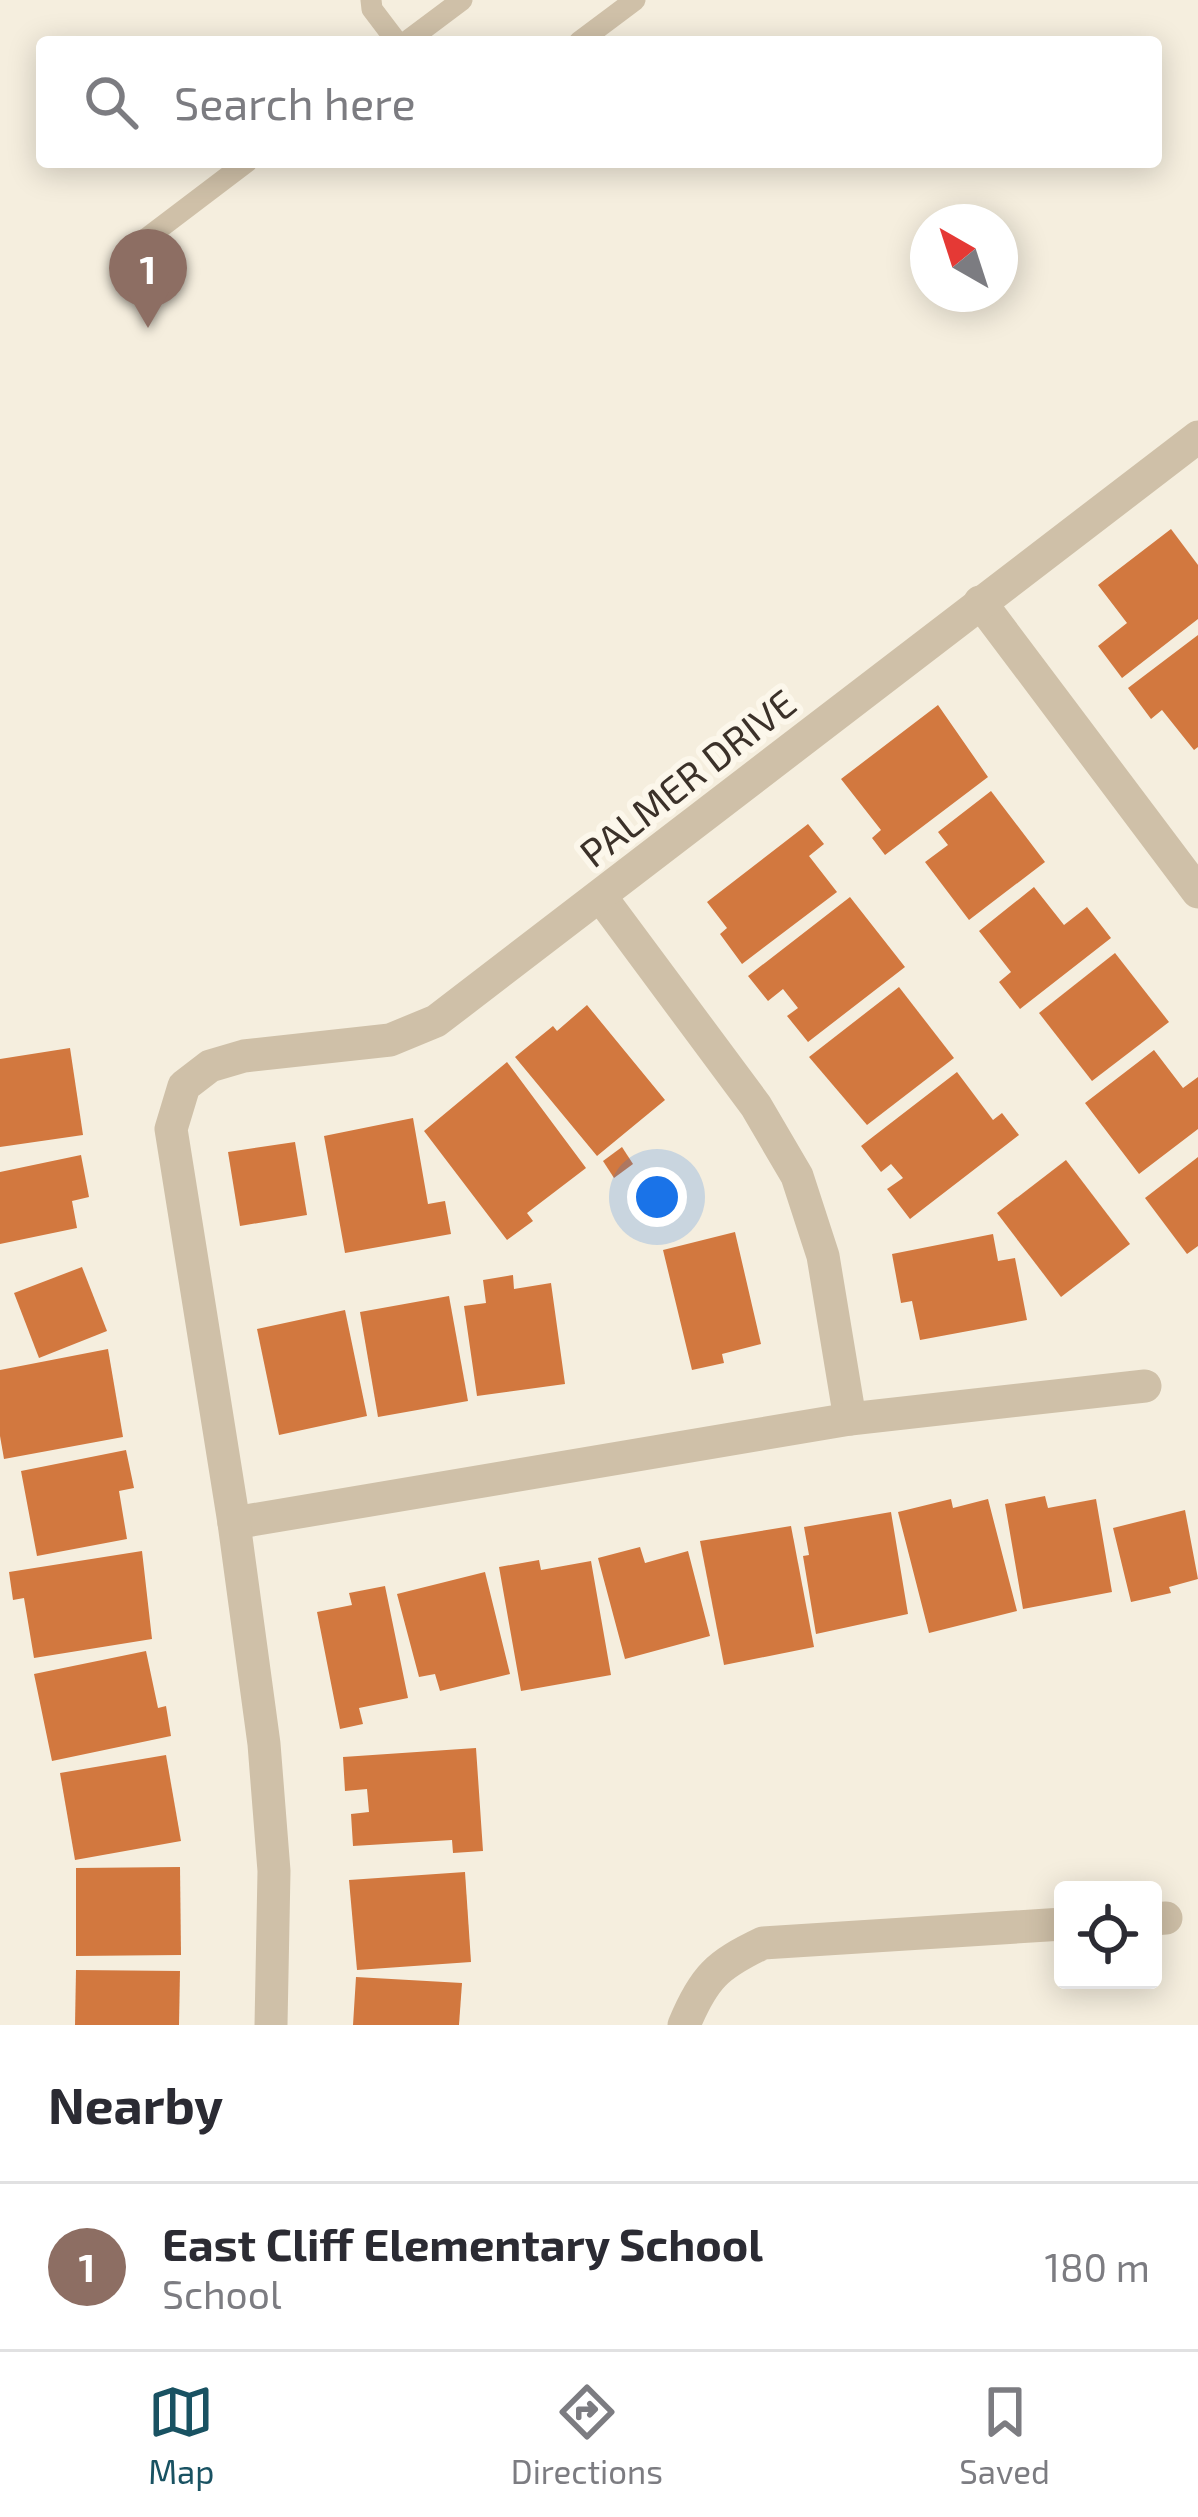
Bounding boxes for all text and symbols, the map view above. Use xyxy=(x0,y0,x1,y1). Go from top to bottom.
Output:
search box xyxy=(36,36,1162,168)
icon: search xyxy=(78,69,144,135)
text: Search here xyxy=(174,75,416,129)
north arrow xyxy=(910,204,1018,312)
pin: 1 xyxy=(109,229,187,328)
street label: PALMER DRIVE xyxy=(570,678,804,876)
your location xyxy=(627,1167,687,1227)
map controls xyxy=(1054,1881,1162,1989)
button: locate xyxy=(1054,1881,1162,1989)
text: Nearby xyxy=(48,2073,223,2134)
text: East Cliff Elementary School xyxy=(162,2216,763,2270)
text: 1 xyxy=(79,2243,95,2290)
text: 180 m xyxy=(1044,2243,1150,2290)
text: School xyxy=(162,2270,282,2317)
tab: Map xyxy=(148,2379,214,2491)
tab: Directions xyxy=(511,2379,663,2491)
tab: Saved xyxy=(959,2379,1050,2491)

